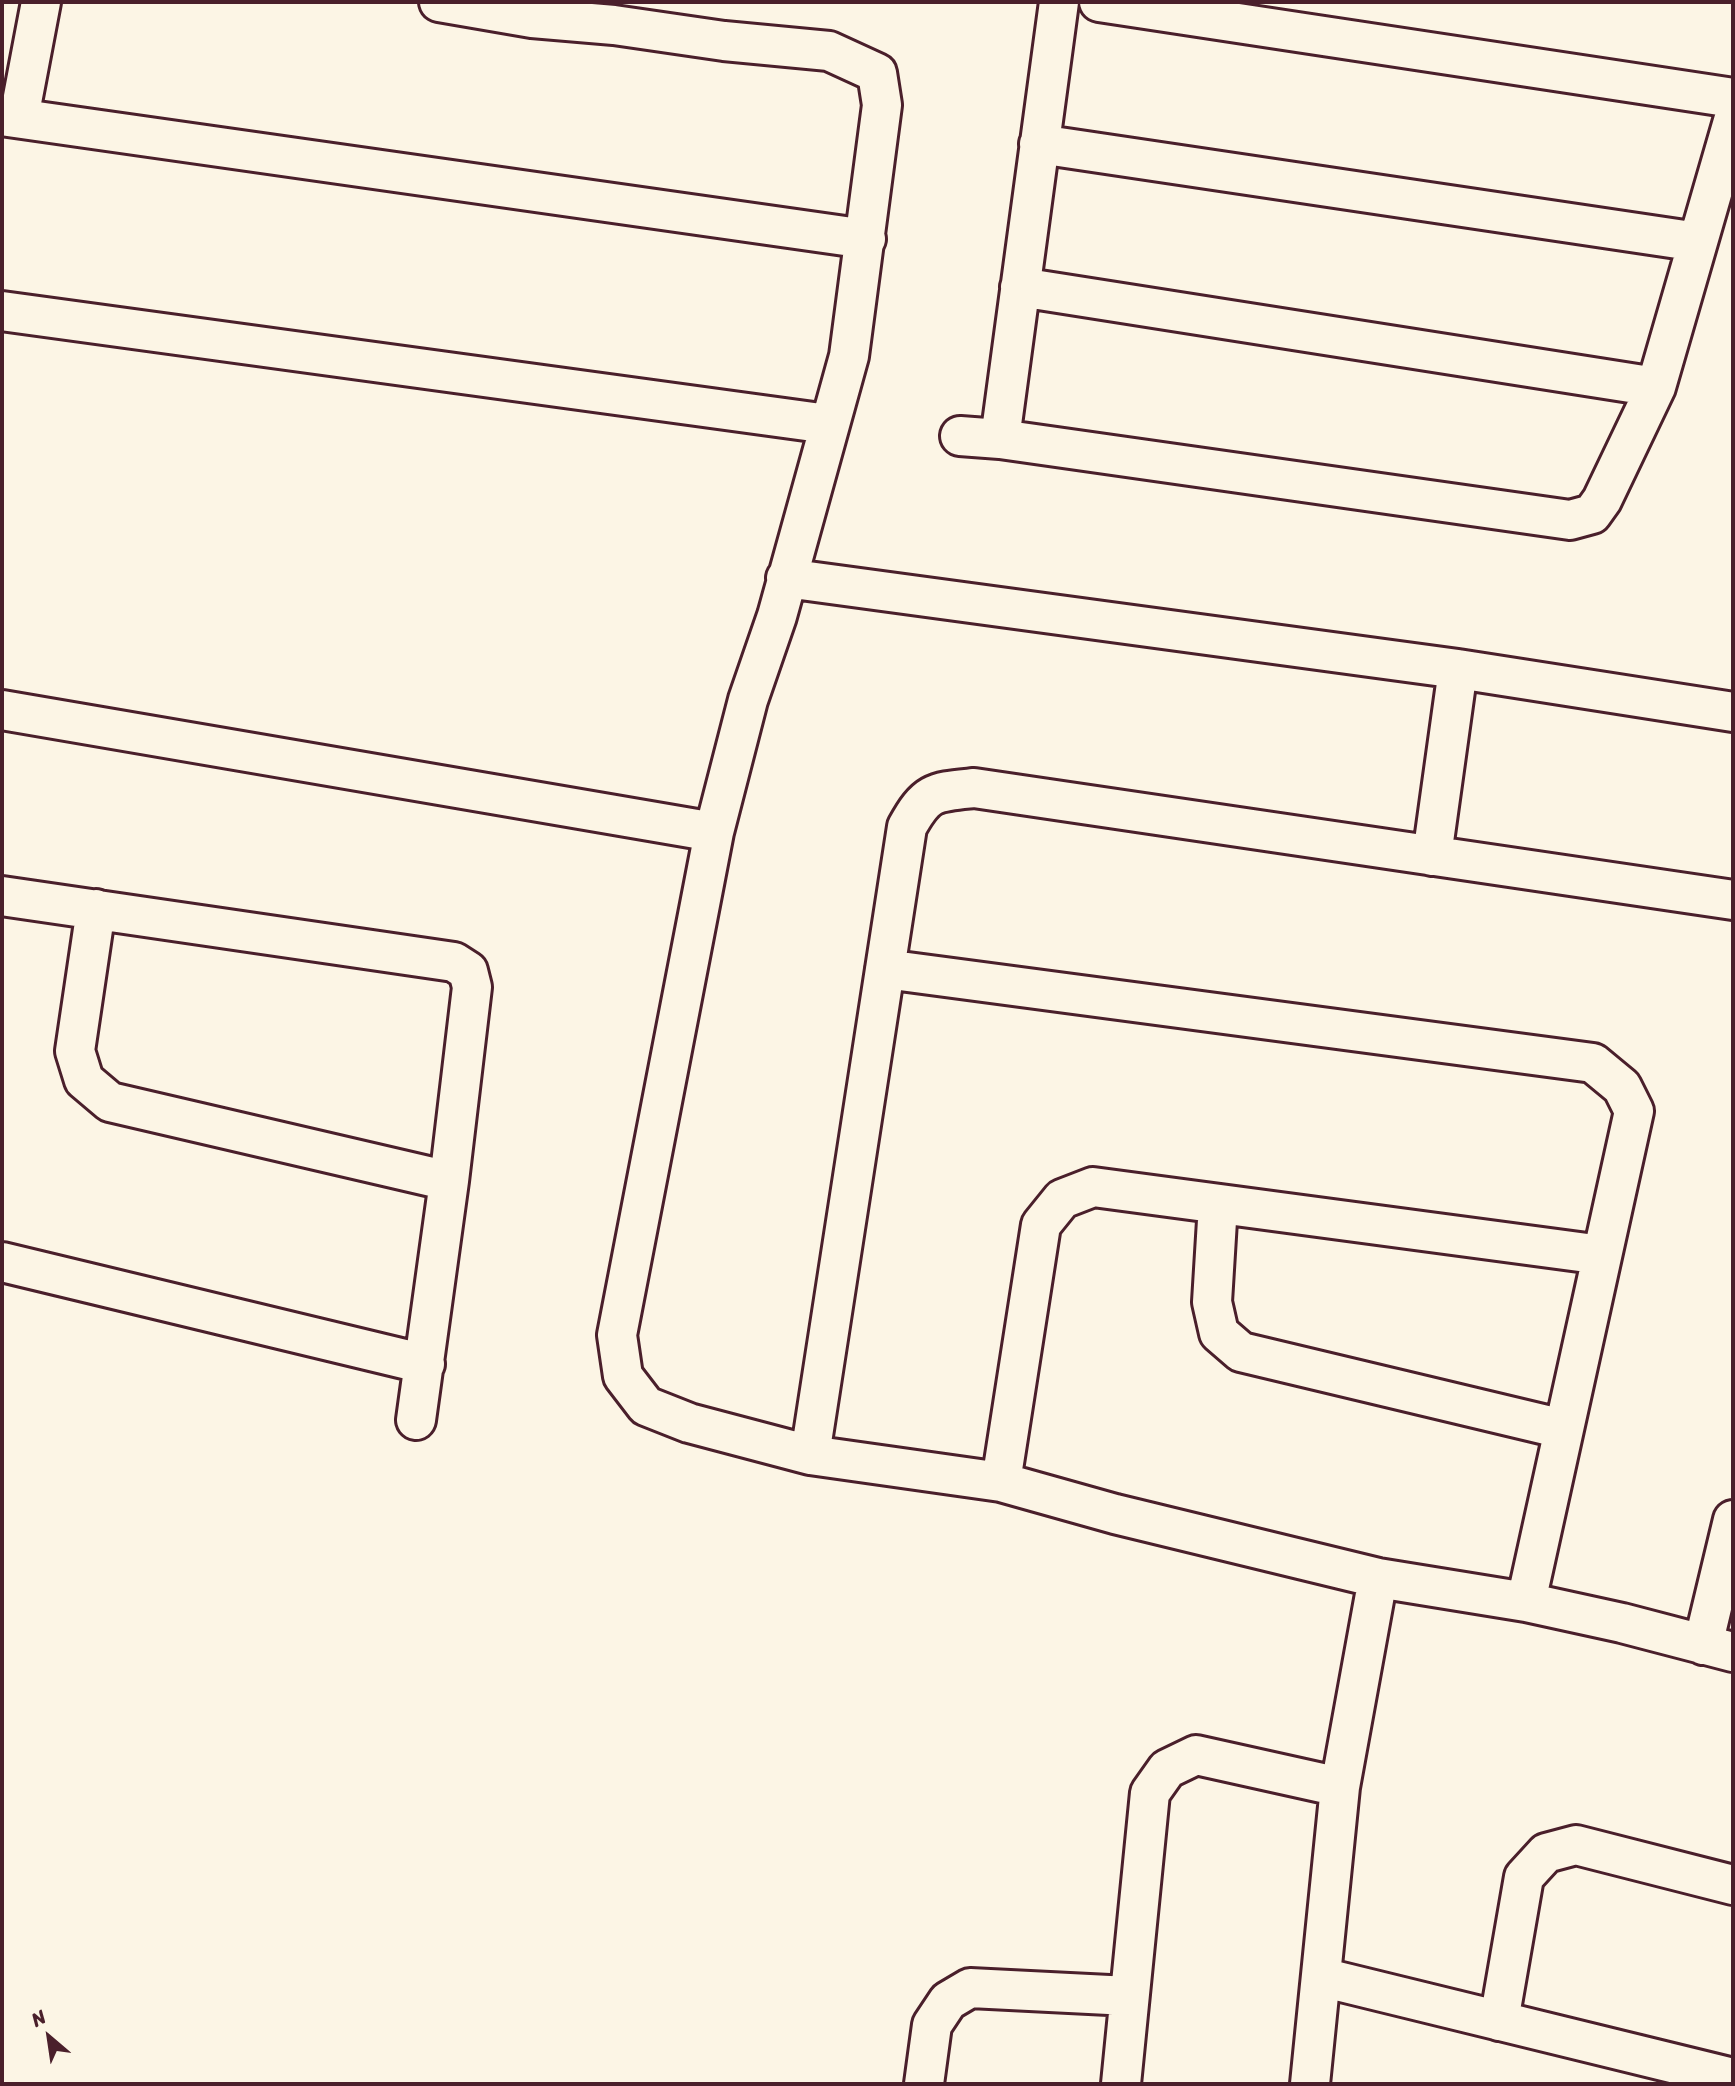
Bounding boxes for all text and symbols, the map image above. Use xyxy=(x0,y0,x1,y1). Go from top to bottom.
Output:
text: N xyxy=(25,2001,52,2036)
north arrow xyxy=(14,2002,84,2072)

